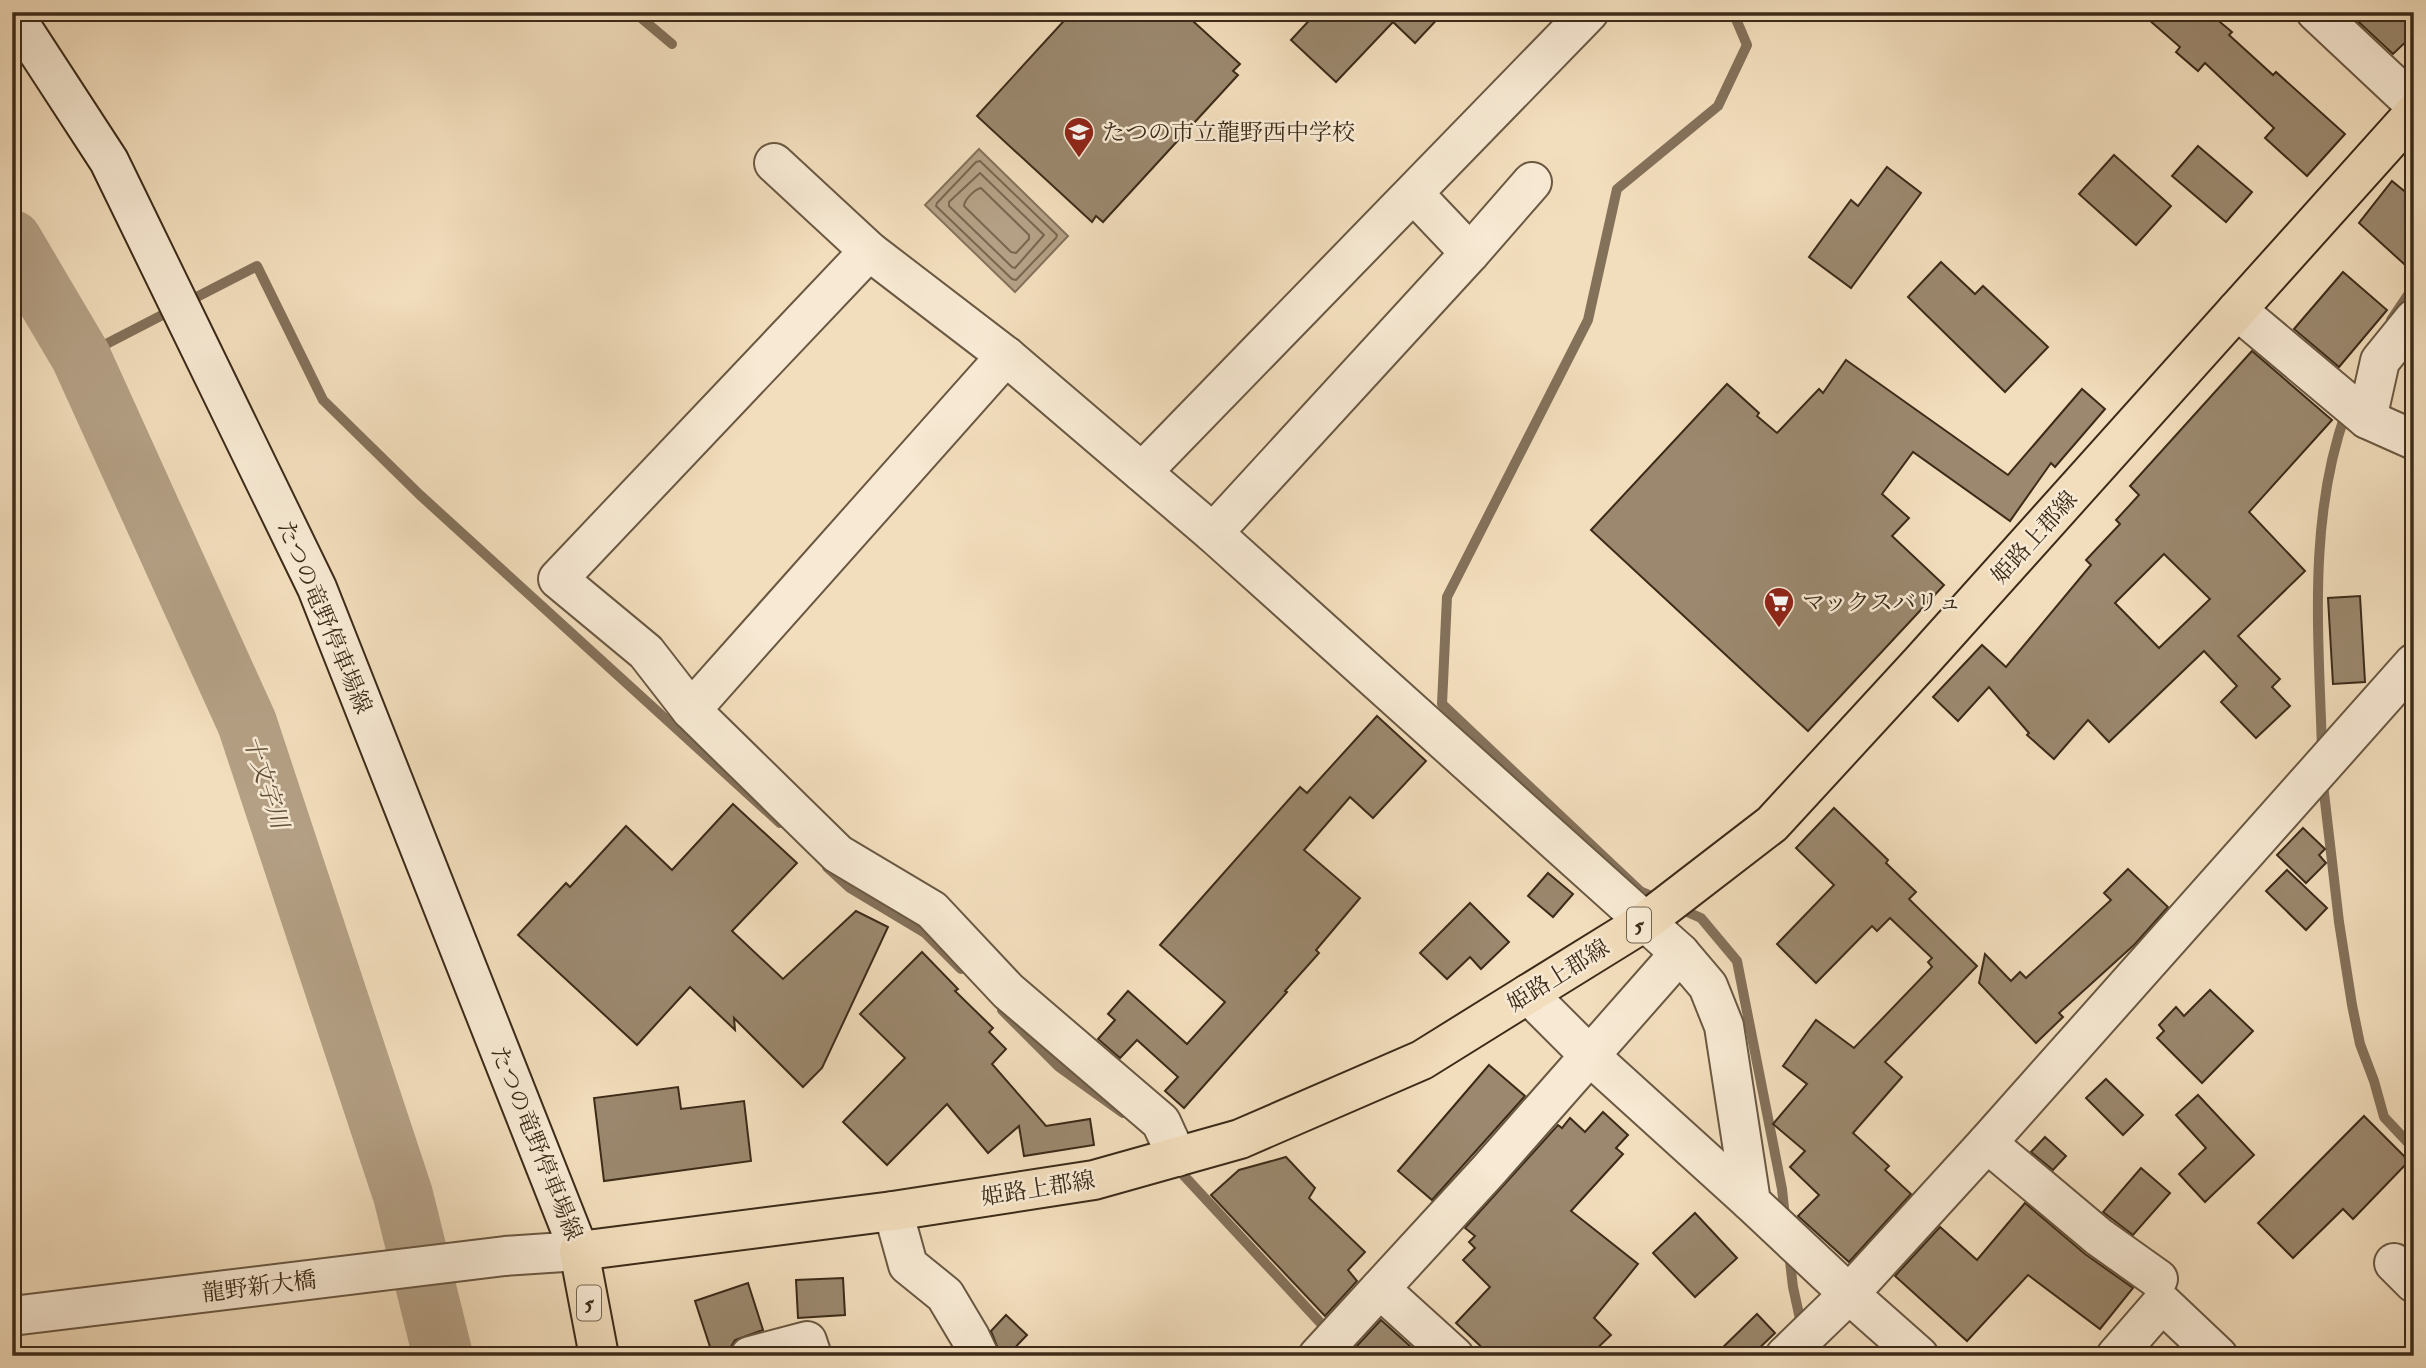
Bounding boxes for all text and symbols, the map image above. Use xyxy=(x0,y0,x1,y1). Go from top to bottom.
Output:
school or university icon: たつの市立龍野西中学校 xyxy=(1062,115,1096,159)
place label: たつの市立龍野西中学校 xyxy=(1102,118,1355,147)
street label: 姫路上郡線 xyxy=(1985,485,2084,590)
street label: たつの竜野停車場線 xyxy=(271,516,378,718)
supermarket icon: マックスバリュ xyxy=(1762,585,1796,629)
place label: マックスバリュ xyxy=(1802,588,1961,617)
water label: 十文字川 xyxy=(236,732,296,835)
road number: 5 xyxy=(1627,908,1651,942)
street label: 姫路上郡線 xyxy=(1502,933,1615,1018)
street label: たつの竜野停車場線 xyxy=(484,1042,589,1245)
street label: 姫路上郡線 xyxy=(979,1165,1097,1212)
street label: 龍野新大橋 xyxy=(200,1265,318,1308)
road number: 5 xyxy=(577,1286,601,1320)

